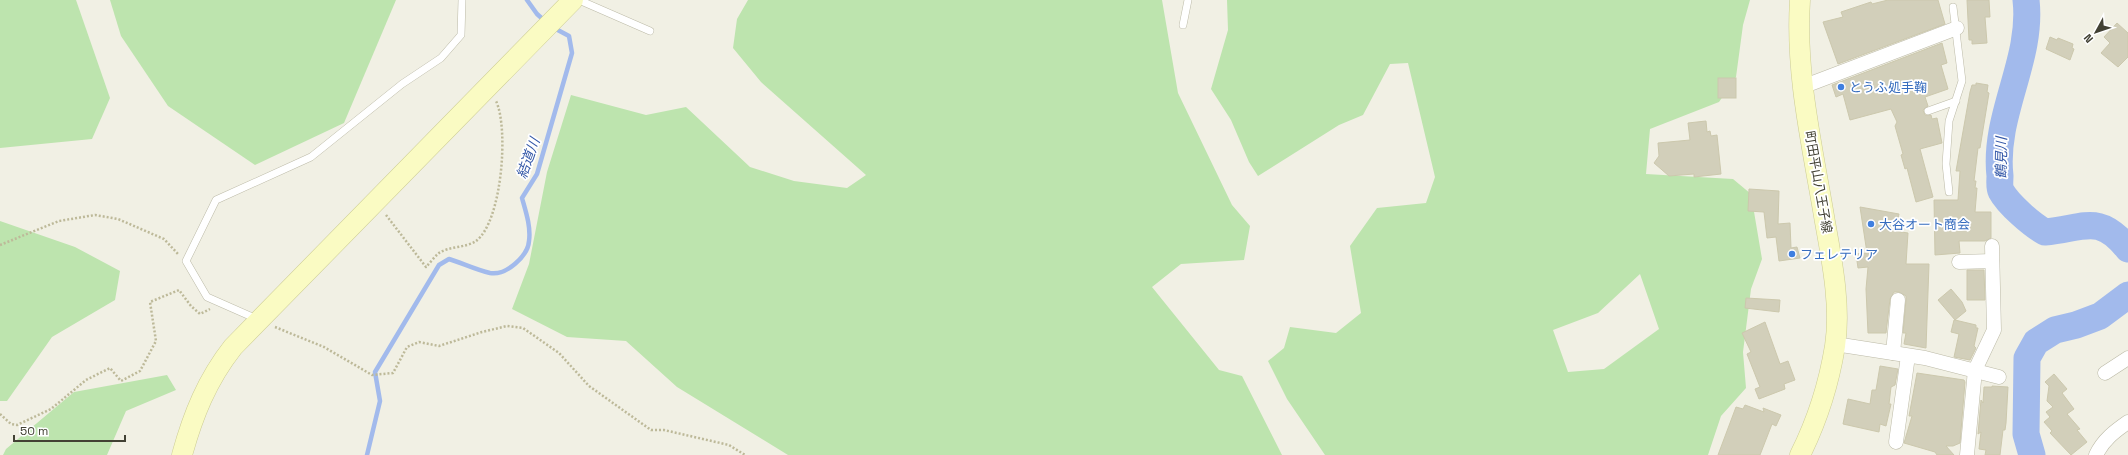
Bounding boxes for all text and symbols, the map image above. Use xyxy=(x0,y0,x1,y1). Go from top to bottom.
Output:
north arrow xyxy=(2076,12,2116,52)
text: N xyxy=(2081,31,2096,46)
place label: とうふ処手鞠 xyxy=(1849,79,1927,96)
marker: とうふ処手鞠 xyxy=(1836,82,1846,92)
street label: 町田平山八王子線 xyxy=(1801,129,1836,235)
water label: 結道川 xyxy=(512,133,544,181)
water label: 鶴見川 xyxy=(1992,135,2010,179)
place label: 大谷オート商会 xyxy=(1879,216,1970,233)
marker: 大谷オート商会 xyxy=(1866,219,1876,229)
place label: フェレテリア xyxy=(1800,246,1878,263)
marker: フェレテリア xyxy=(1787,249,1797,259)
scale bar xyxy=(14,417,125,443)
text: 50 m xyxy=(20,423,48,439)

